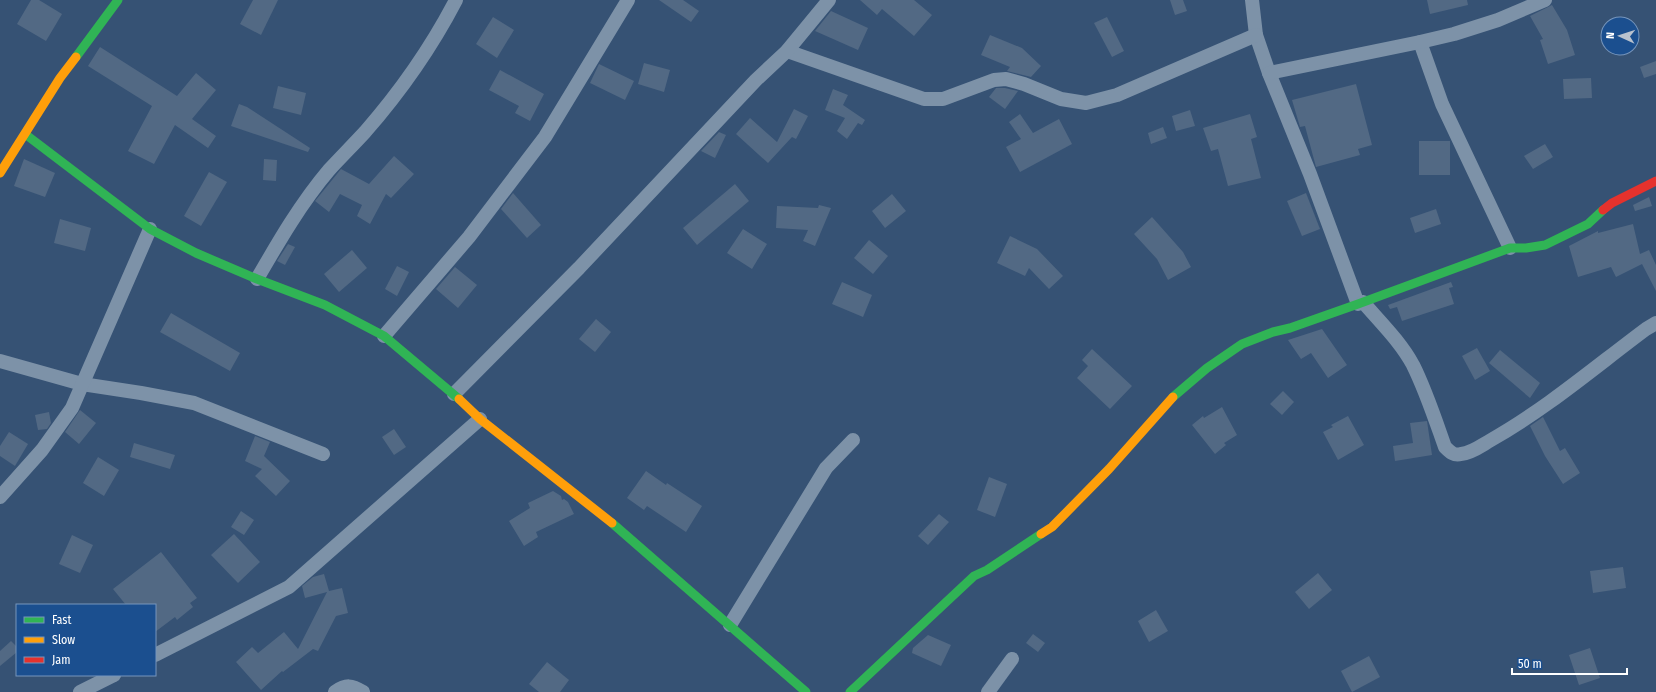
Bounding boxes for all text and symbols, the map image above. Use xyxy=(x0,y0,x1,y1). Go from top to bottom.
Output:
north arrow xyxy=(1600,16,1640,56)
text: N xyxy=(1604,32,1617,39)
legend xyxy=(16,604,156,676)
text: Fast xyxy=(52,613,71,627)
text: Slow xyxy=(52,633,75,647)
scale bar xyxy=(1512,650,1627,676)
text: Jam xyxy=(52,653,70,667)
text: 50 m xyxy=(1518,657,1542,671)

